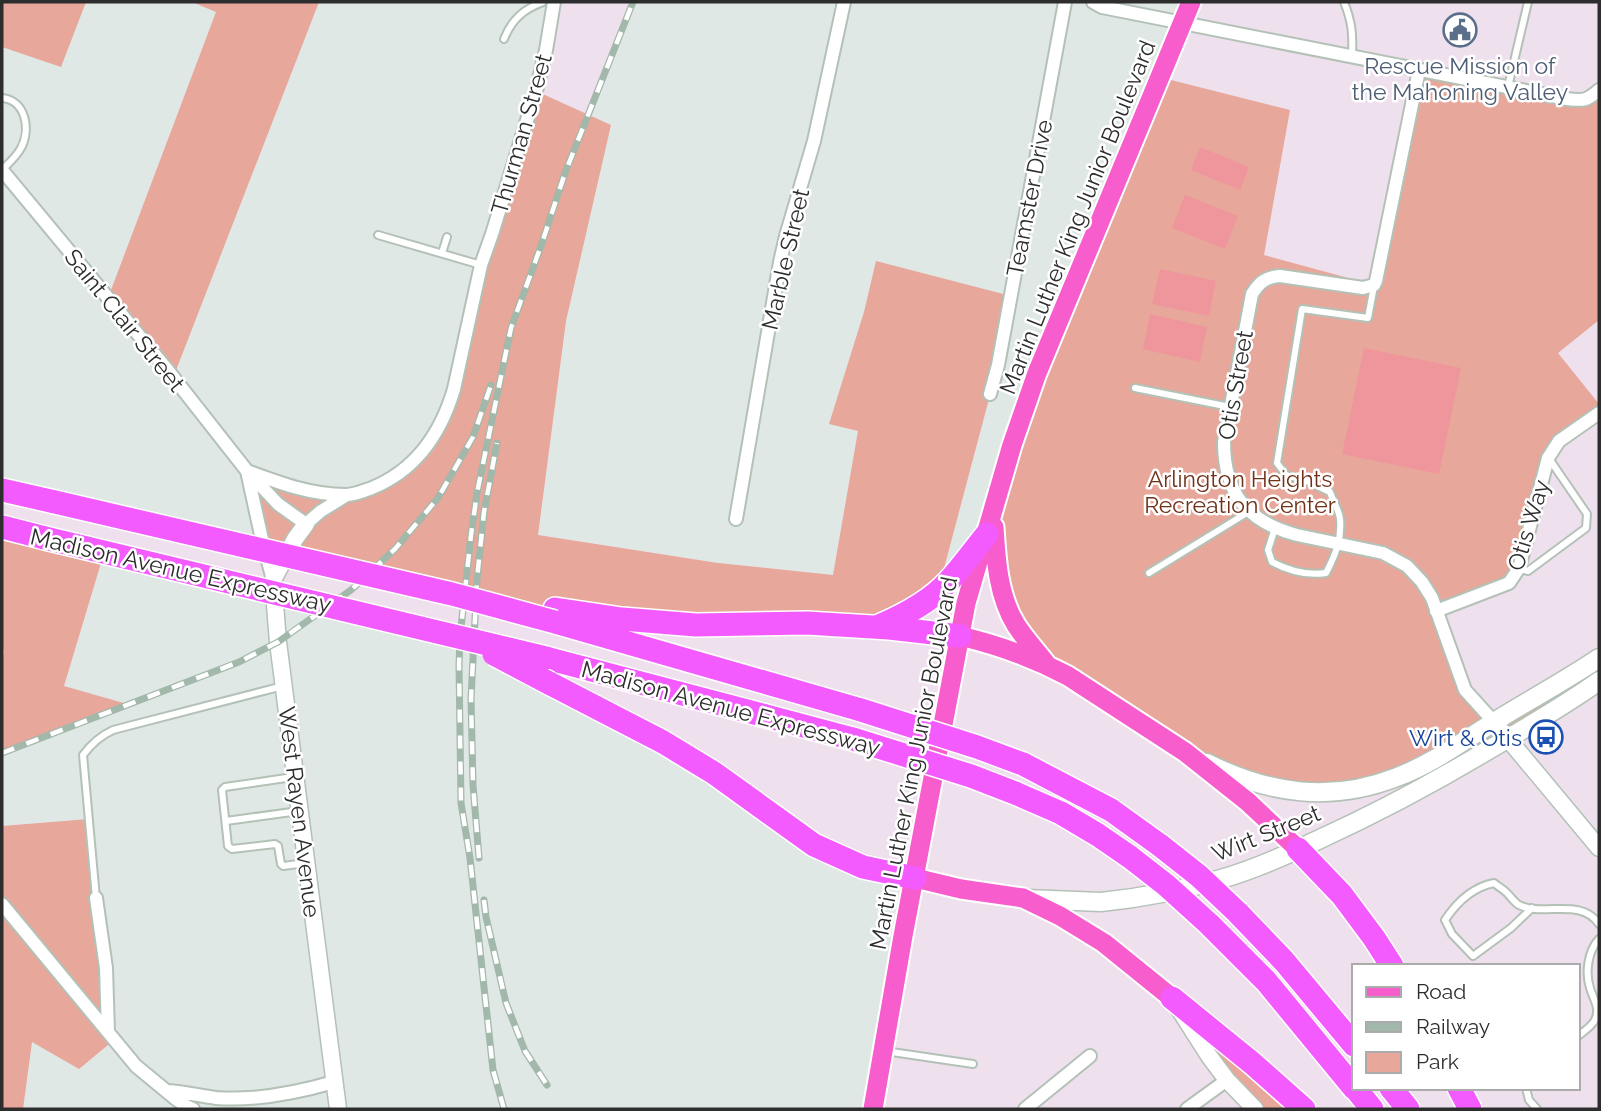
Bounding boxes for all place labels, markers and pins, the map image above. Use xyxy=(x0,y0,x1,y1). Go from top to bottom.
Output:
public building icon: Rescue Mission of the Mahoning Valley xyxy=(1441,11,1479,49)
place label: Rescue Mission of the Mahoning Valley xyxy=(1352,52,1568,105)
bus stop icon: Wirt & Otis xyxy=(1527,718,1565,756)
place label: Wirt & Otis xyxy=(1409,724,1522,751)

